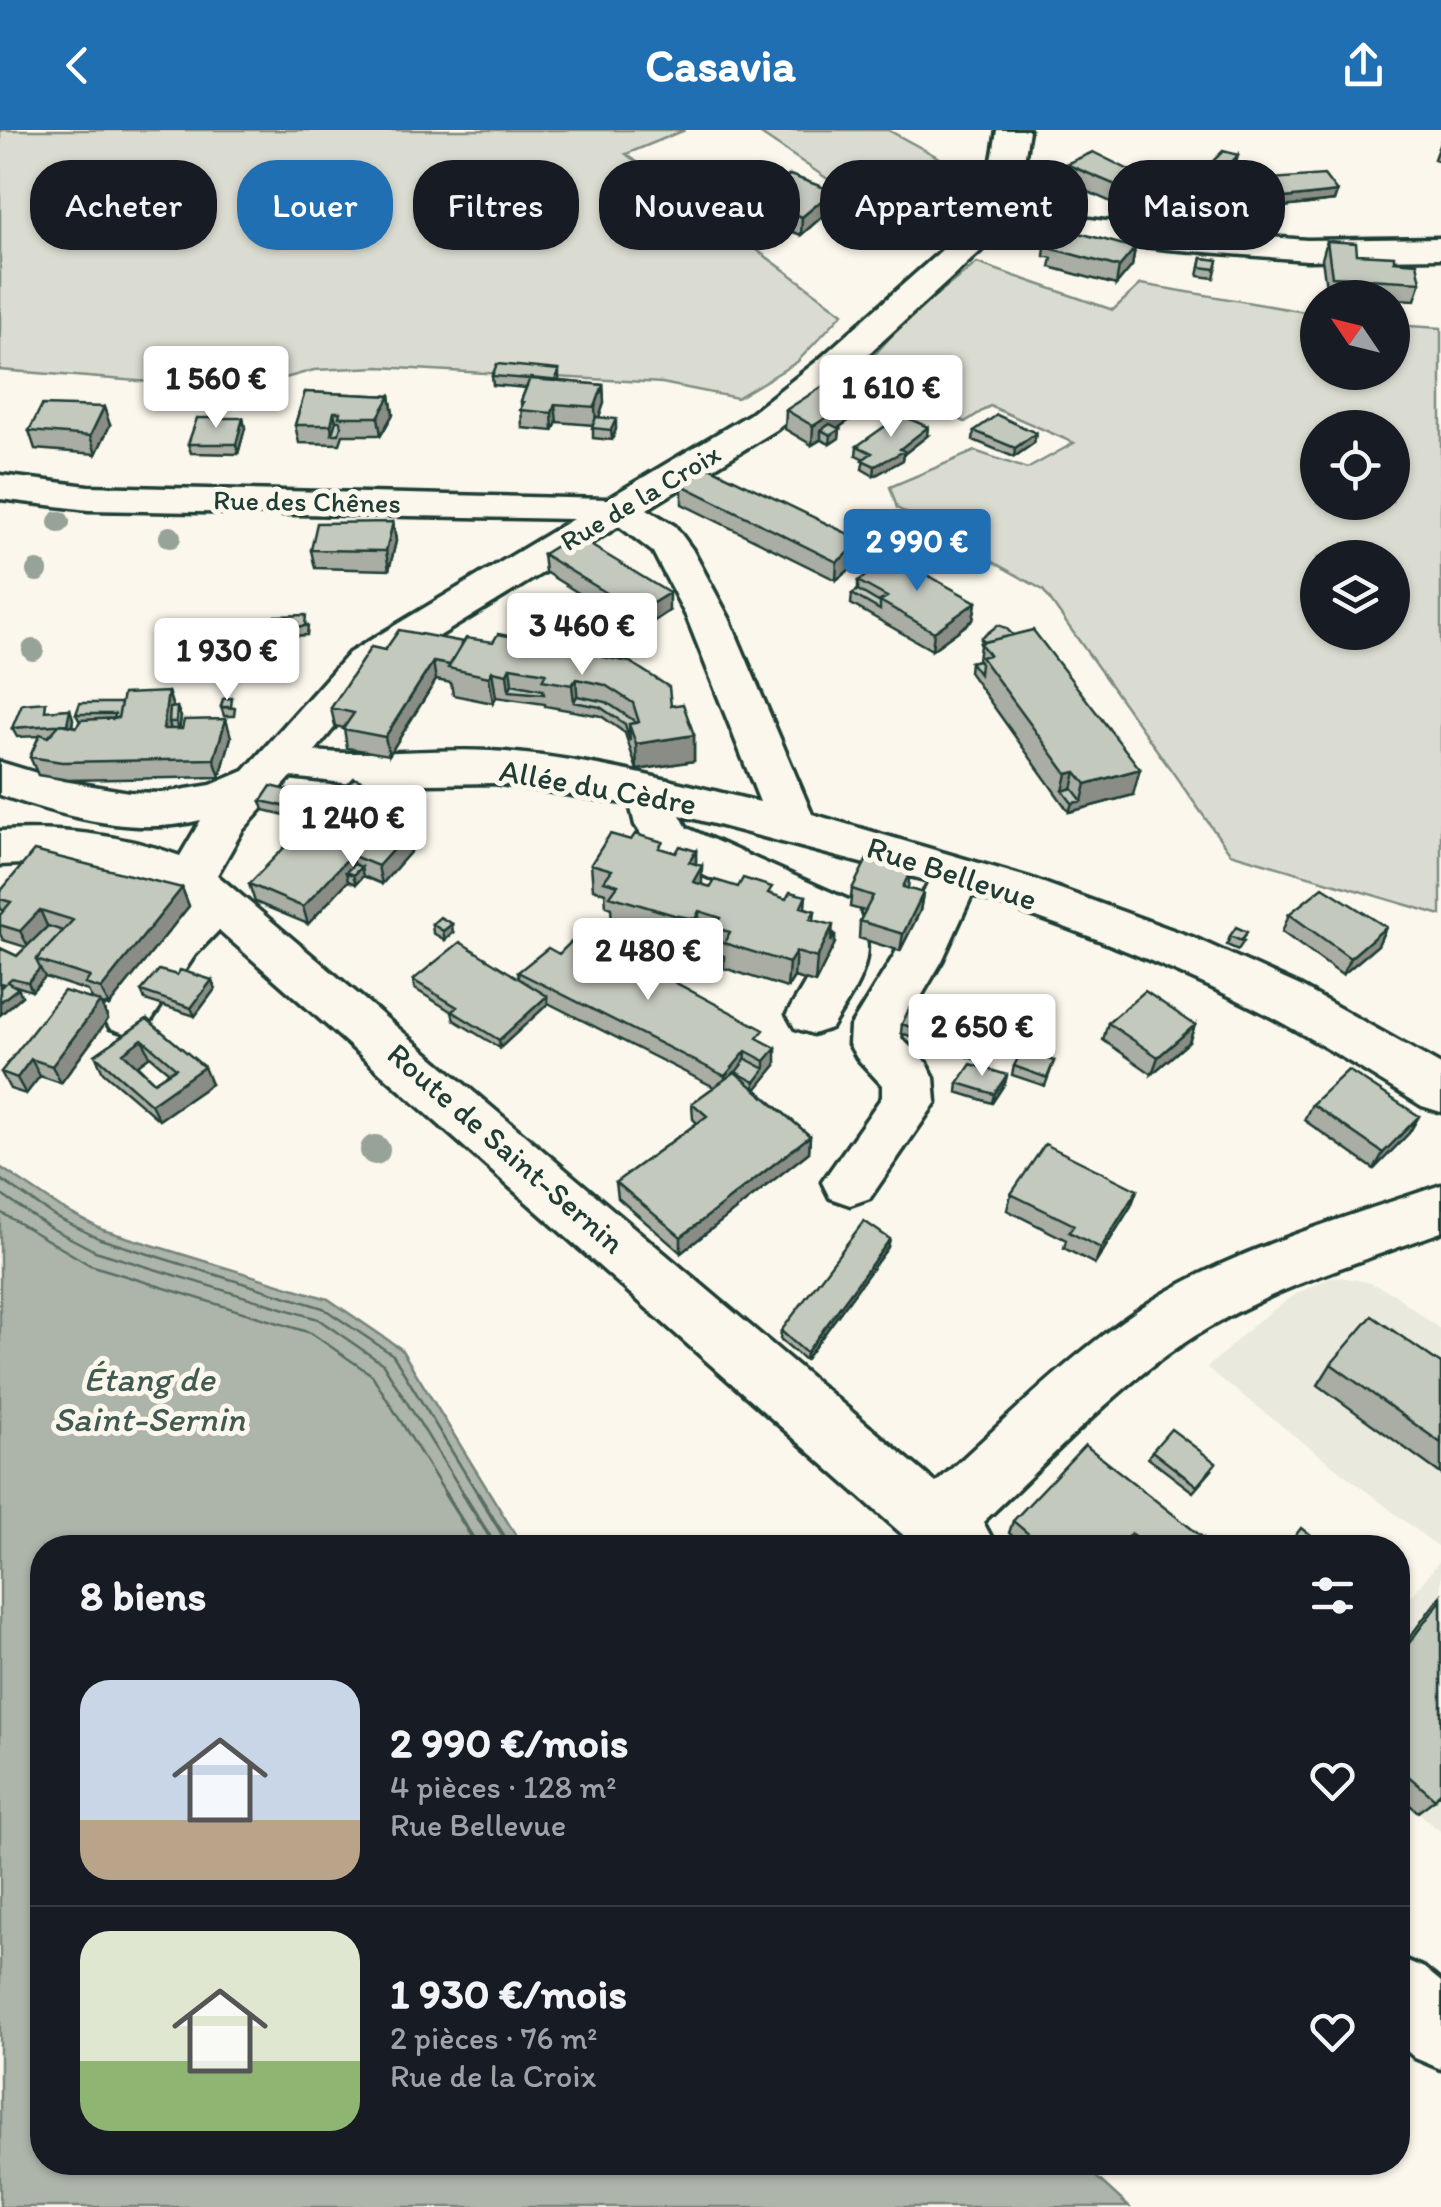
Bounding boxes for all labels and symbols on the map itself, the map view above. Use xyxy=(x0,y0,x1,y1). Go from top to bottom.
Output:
north arrow xyxy=(1300,280,1410,390)
pin: 1 560 € xyxy=(124,346,308,431)
pin: 1 610 € xyxy=(799,355,983,440)
street label: Rue de la Croix xyxy=(554,436,726,558)
street label: Rue des Chênes xyxy=(213,482,401,520)
pin: 2 990 € xyxy=(825,509,1009,594)
pin: 3 460 € xyxy=(490,593,674,678)
pin: 1 930 € xyxy=(135,618,319,703)
street label: Allée du Cèdre xyxy=(497,751,699,823)
pin: 1 240 € xyxy=(261,785,445,870)
street label: Rue Bellevue xyxy=(862,828,1042,918)
pin: 2 480 € xyxy=(556,918,740,1003)
pin: 2 650 € xyxy=(890,994,1074,1079)
street label: Route de Saint-Sernin xyxy=(380,1035,632,1261)
water label: Étang de Saint-Sernin xyxy=(53,1358,245,1440)

